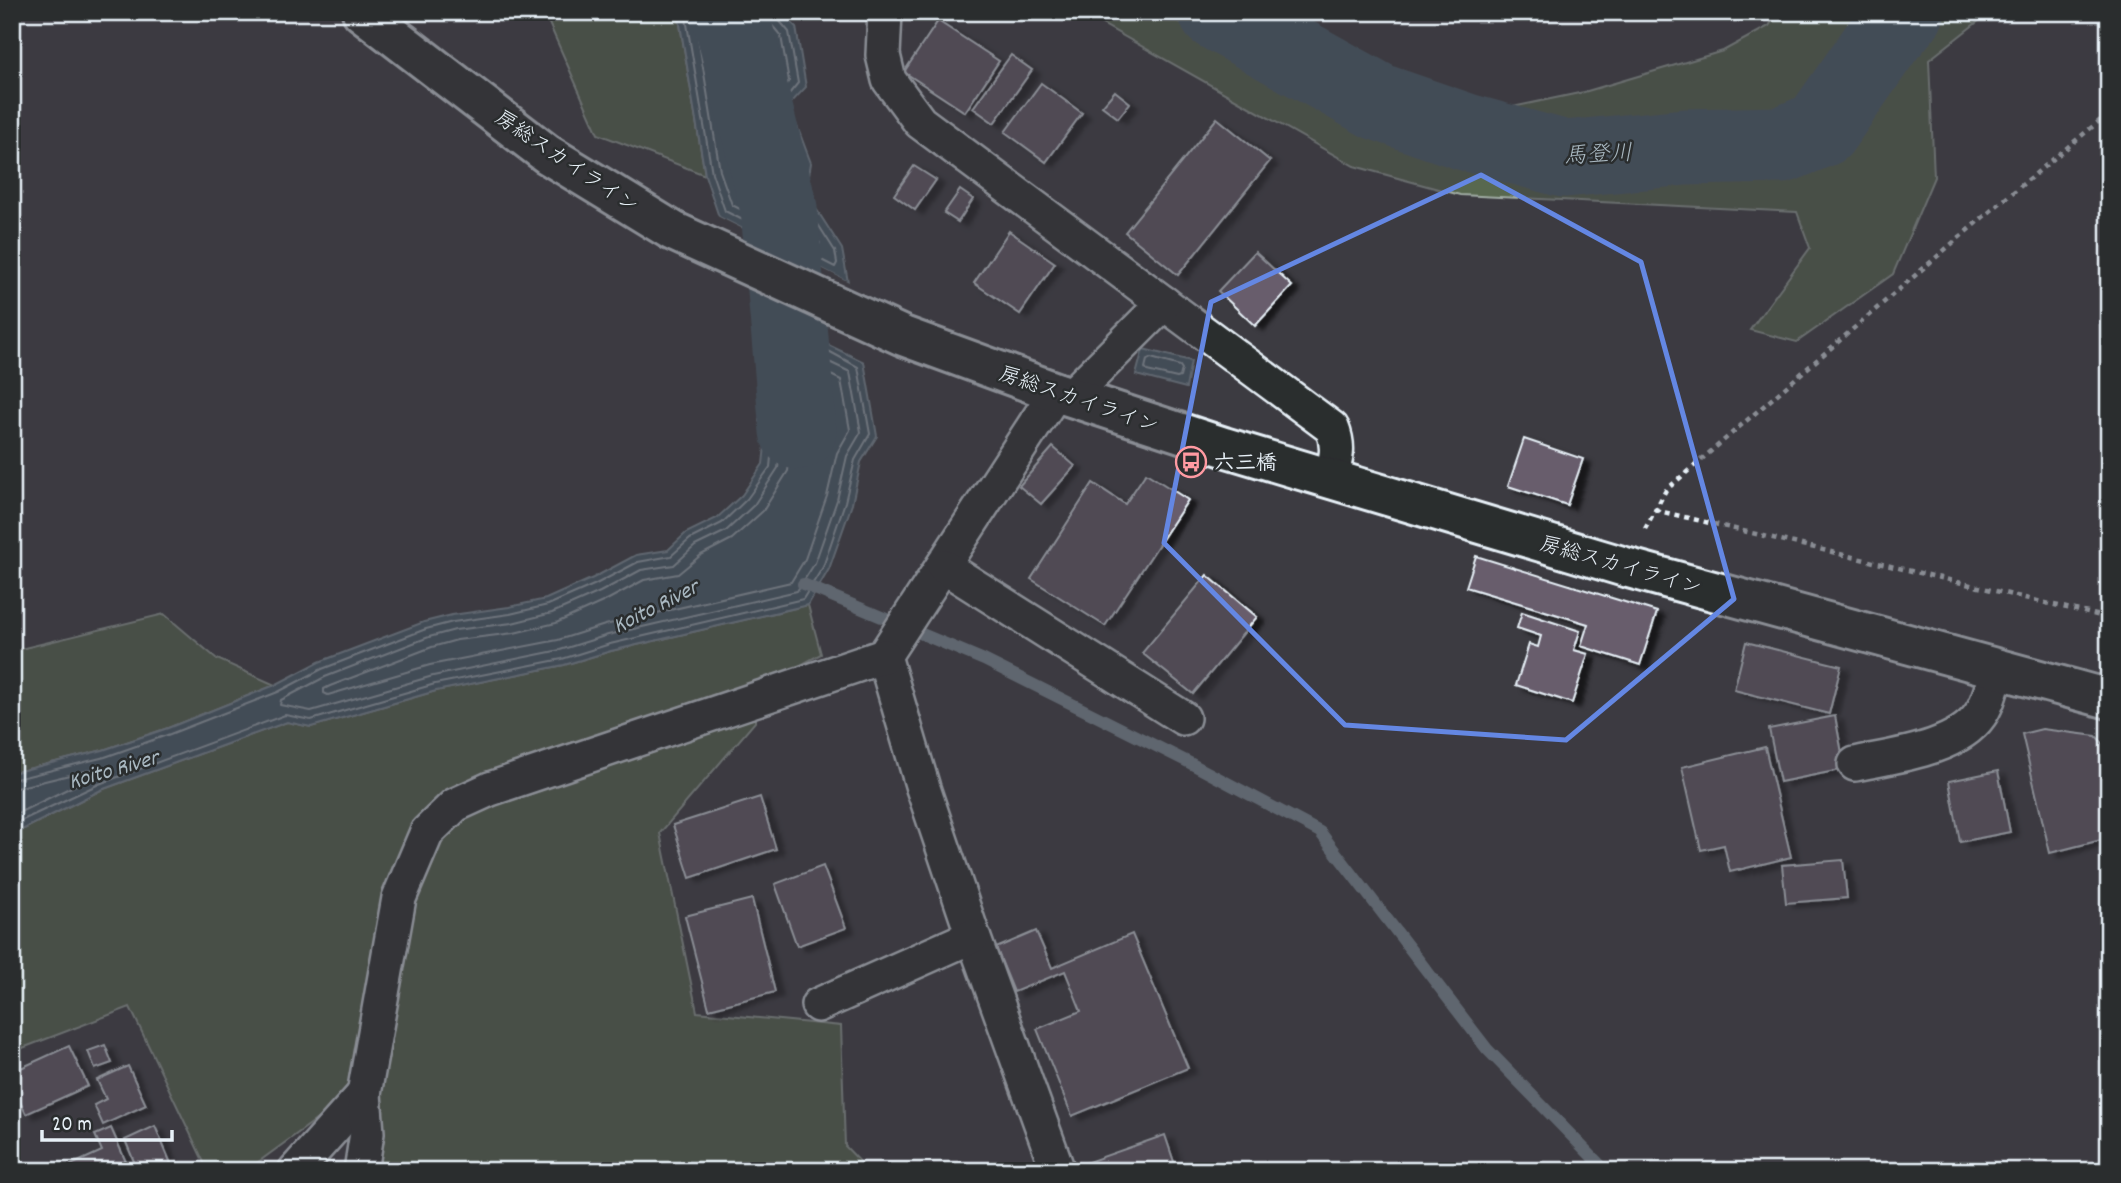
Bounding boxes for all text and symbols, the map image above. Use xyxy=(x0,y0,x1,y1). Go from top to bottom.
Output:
street label: 房総スカイライン xyxy=(488,104,643,223)
water label: 馬登川 xyxy=(1563,138,1633,175)
street label: 房総スカイライン xyxy=(994,360,1162,443)
bus stop icon: 六三橋 xyxy=(1174,445,1208,479)
place label: 六三橋 xyxy=(1214,450,1277,480)
street label: 房総スカイライン xyxy=(1536,530,1705,605)
water label: Koito River xyxy=(608,571,708,644)
water label: Koito River xyxy=(65,742,165,800)
scale bar xyxy=(42,1099,172,1143)
text: 20 m xyxy=(52,1111,92,1141)

